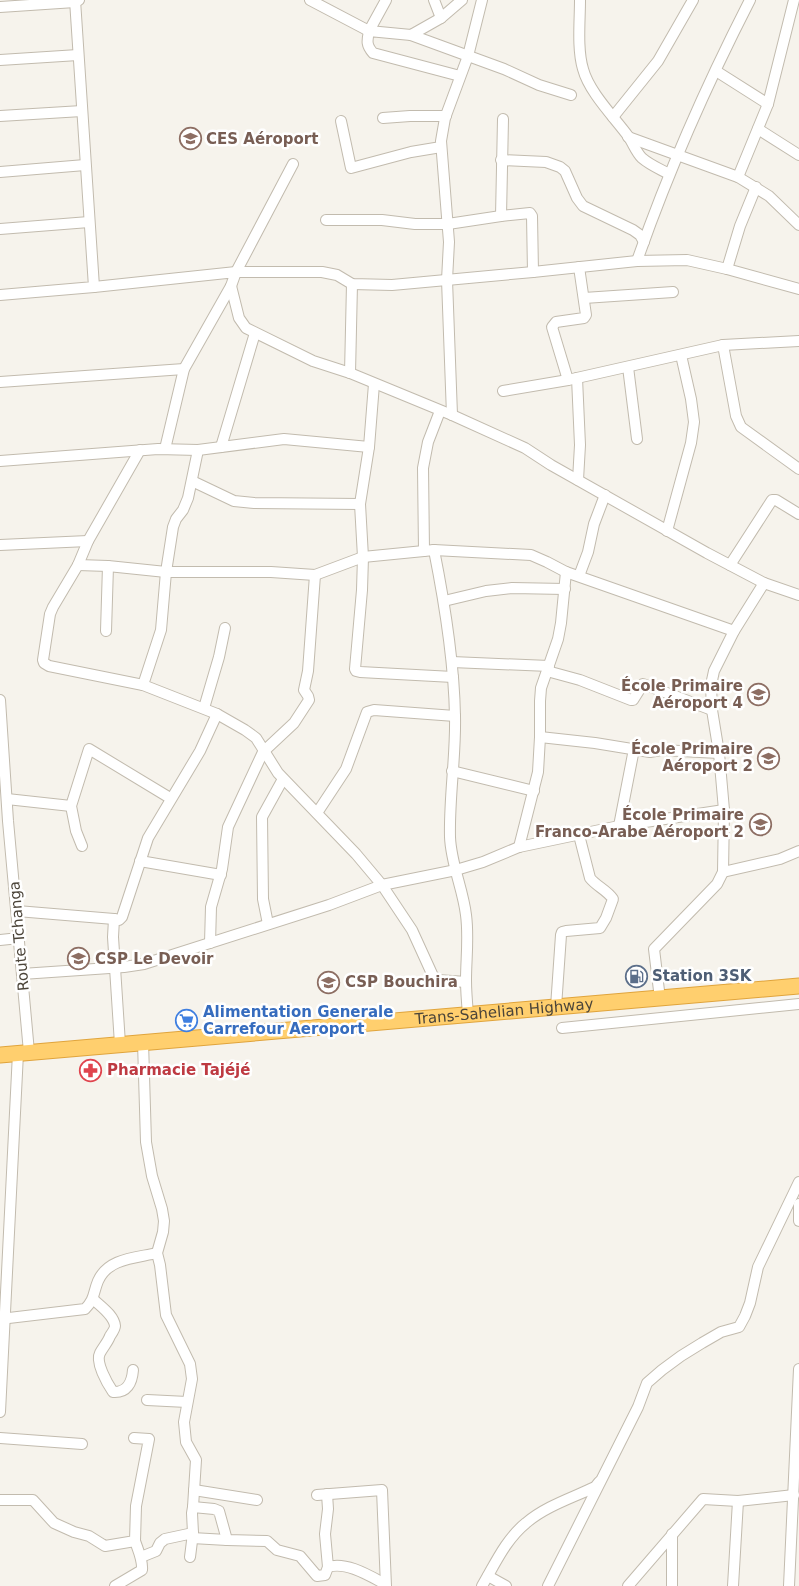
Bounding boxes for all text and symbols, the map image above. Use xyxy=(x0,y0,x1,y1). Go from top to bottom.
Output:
school or university icon: CES Aéroport xyxy=(178,127,202,151)
place label: CES Aéroport xyxy=(206,130,318,148)
place label: École Primaire Aéroport 4 xyxy=(621,676,743,712)
school or university icon: École Primaire Aéroport 4 xyxy=(747,683,771,707)
place label: École Primaire Aéroport 2 xyxy=(631,739,753,775)
school or university icon: École Primaire Aéroport 2 xyxy=(757,746,781,770)
place label: École Primaire Franco-Arabe Aéroport 2 xyxy=(535,805,744,841)
school or university icon: École Primaire Franco-Arabe Aéroport 2 xyxy=(748,812,772,836)
street label: Route Tchanga xyxy=(5,880,33,992)
school or university icon: CSP Le Devoir xyxy=(67,947,91,971)
place label: CSP Le Devoir xyxy=(95,950,214,968)
fuel station icon: Station 3SK xyxy=(624,964,648,988)
place label: Station 3SK xyxy=(652,967,753,985)
school or university icon: CSP Bouchira xyxy=(317,970,341,994)
place label: CSP Bouchira xyxy=(345,973,458,991)
street label: Trans-Sahelian Highway xyxy=(413,995,594,1028)
place label: Alimentation Generale Carrefour Aeroport xyxy=(203,1003,393,1038)
supermarket icon: Alimentation Generale Carrefour Aeroport xyxy=(175,1009,199,1033)
pharmacy icon: Pharmacie Tajéjé xyxy=(79,1058,103,1082)
place label: Pharmacie Tajéjé xyxy=(107,1061,250,1079)

